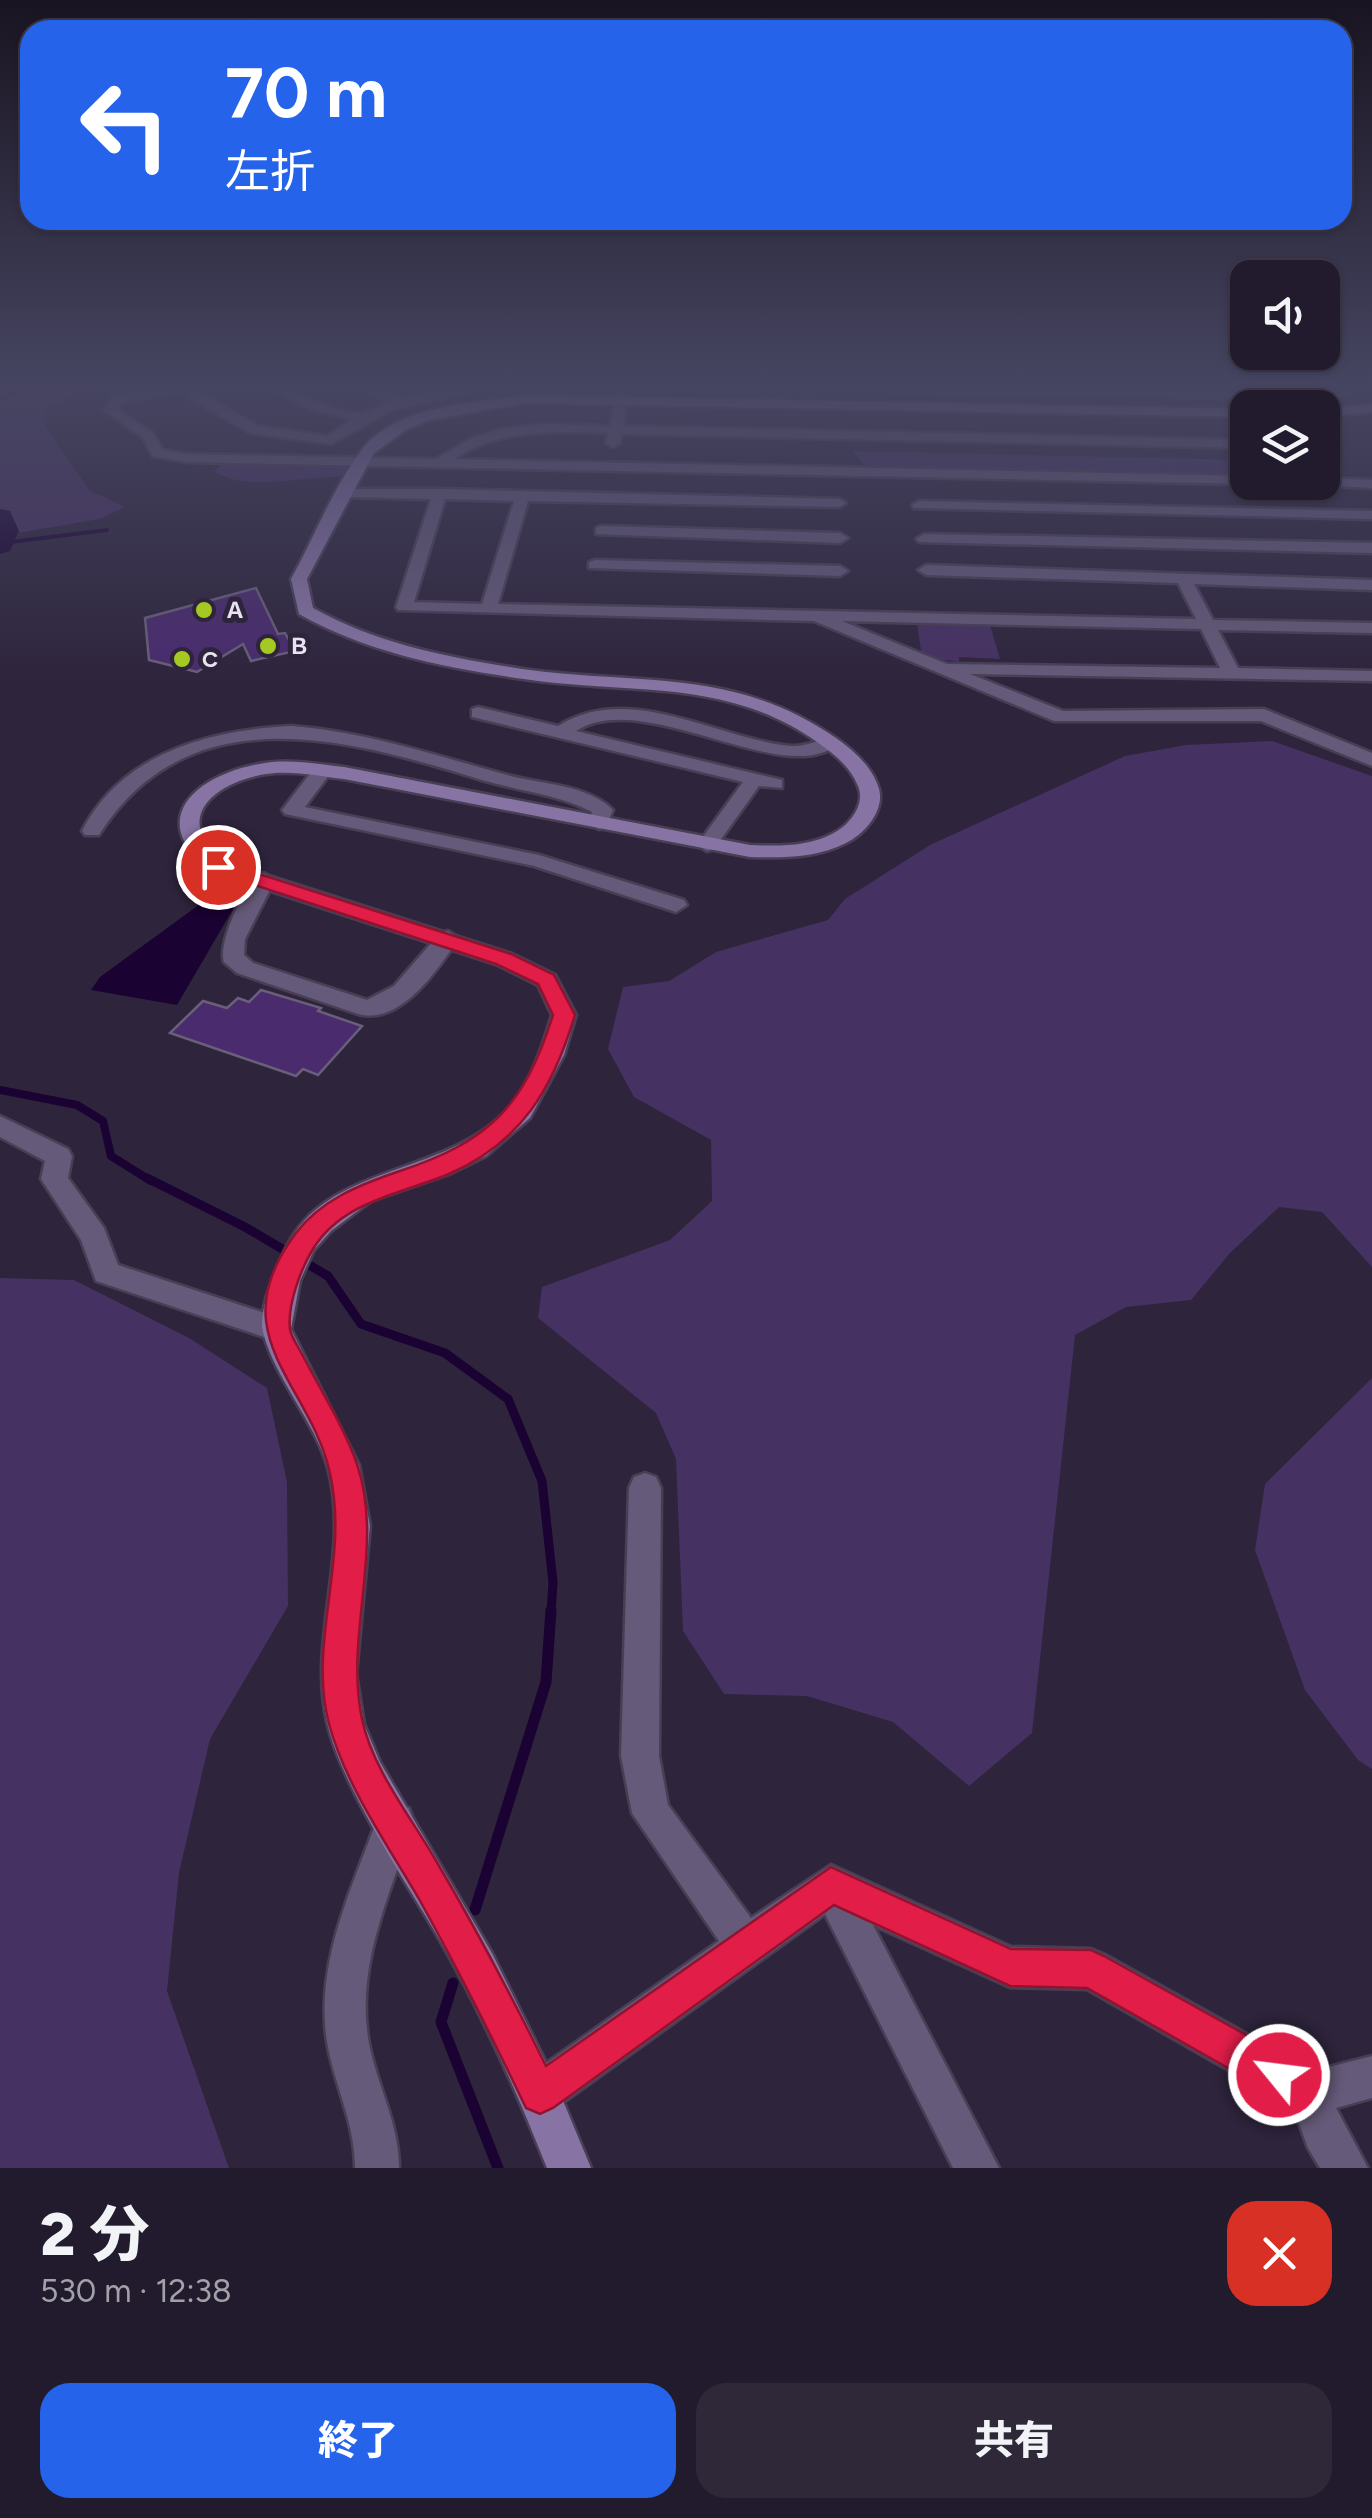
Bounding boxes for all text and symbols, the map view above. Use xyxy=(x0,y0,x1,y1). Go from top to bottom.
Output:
text: 70 m xyxy=(225,50,387,135)
icon: left xyxy=(60,60,190,190)
text: 左折 xyxy=(225,144,315,198)
map controls xyxy=(1230,260,1340,500)
button: sound xyxy=(1230,260,1340,370)
button: layers xyxy=(1230,390,1340,500)
place label: Ａ xyxy=(224,597,246,624)
marker: Ａ xyxy=(193,599,215,621)
place label: Ｂ xyxy=(288,633,310,660)
marker: Ｂ xyxy=(257,635,279,657)
place label: C xyxy=(202,646,218,673)
marker: C xyxy=(171,648,193,670)
pin xyxy=(176,825,261,910)
icon: arrive xyxy=(191,840,246,895)
position arrow xyxy=(1227,2023,1331,2127)
text: 2 分 xyxy=(40,2198,149,2270)
button: close xyxy=(1227,2201,1332,2306)
text: 530 m · 12:38 xyxy=(40,2272,232,2310)
button: 終了 xyxy=(40,2383,676,2498)
button: 共有 xyxy=(696,2383,1332,2498)

